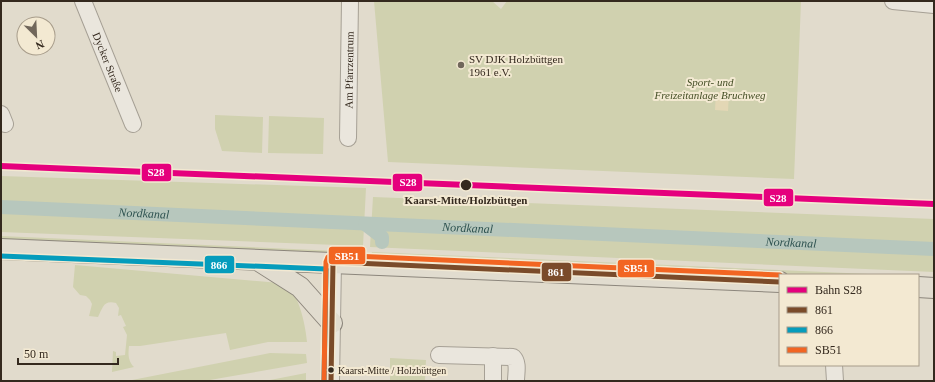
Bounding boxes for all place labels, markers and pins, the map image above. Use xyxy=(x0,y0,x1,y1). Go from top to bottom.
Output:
place label: SV DJK Holzbüttgen 1961 e.V. xyxy=(469,53,563,78)
marker: SV DJK Holzbüttgen 1961 e.V. xyxy=(456,60,466,70)
marker: Kaarst-Mitte/Holzbüttgen xyxy=(459,178,473,192)
place label: Kaarst-Mitte/Holzbüttgen xyxy=(405,194,527,206)
marker: Kaarst-Mitte / Holzbüttgen xyxy=(326,365,336,375)
place label: Kaarst-Mitte / Holzbüttgen xyxy=(338,365,446,376)

